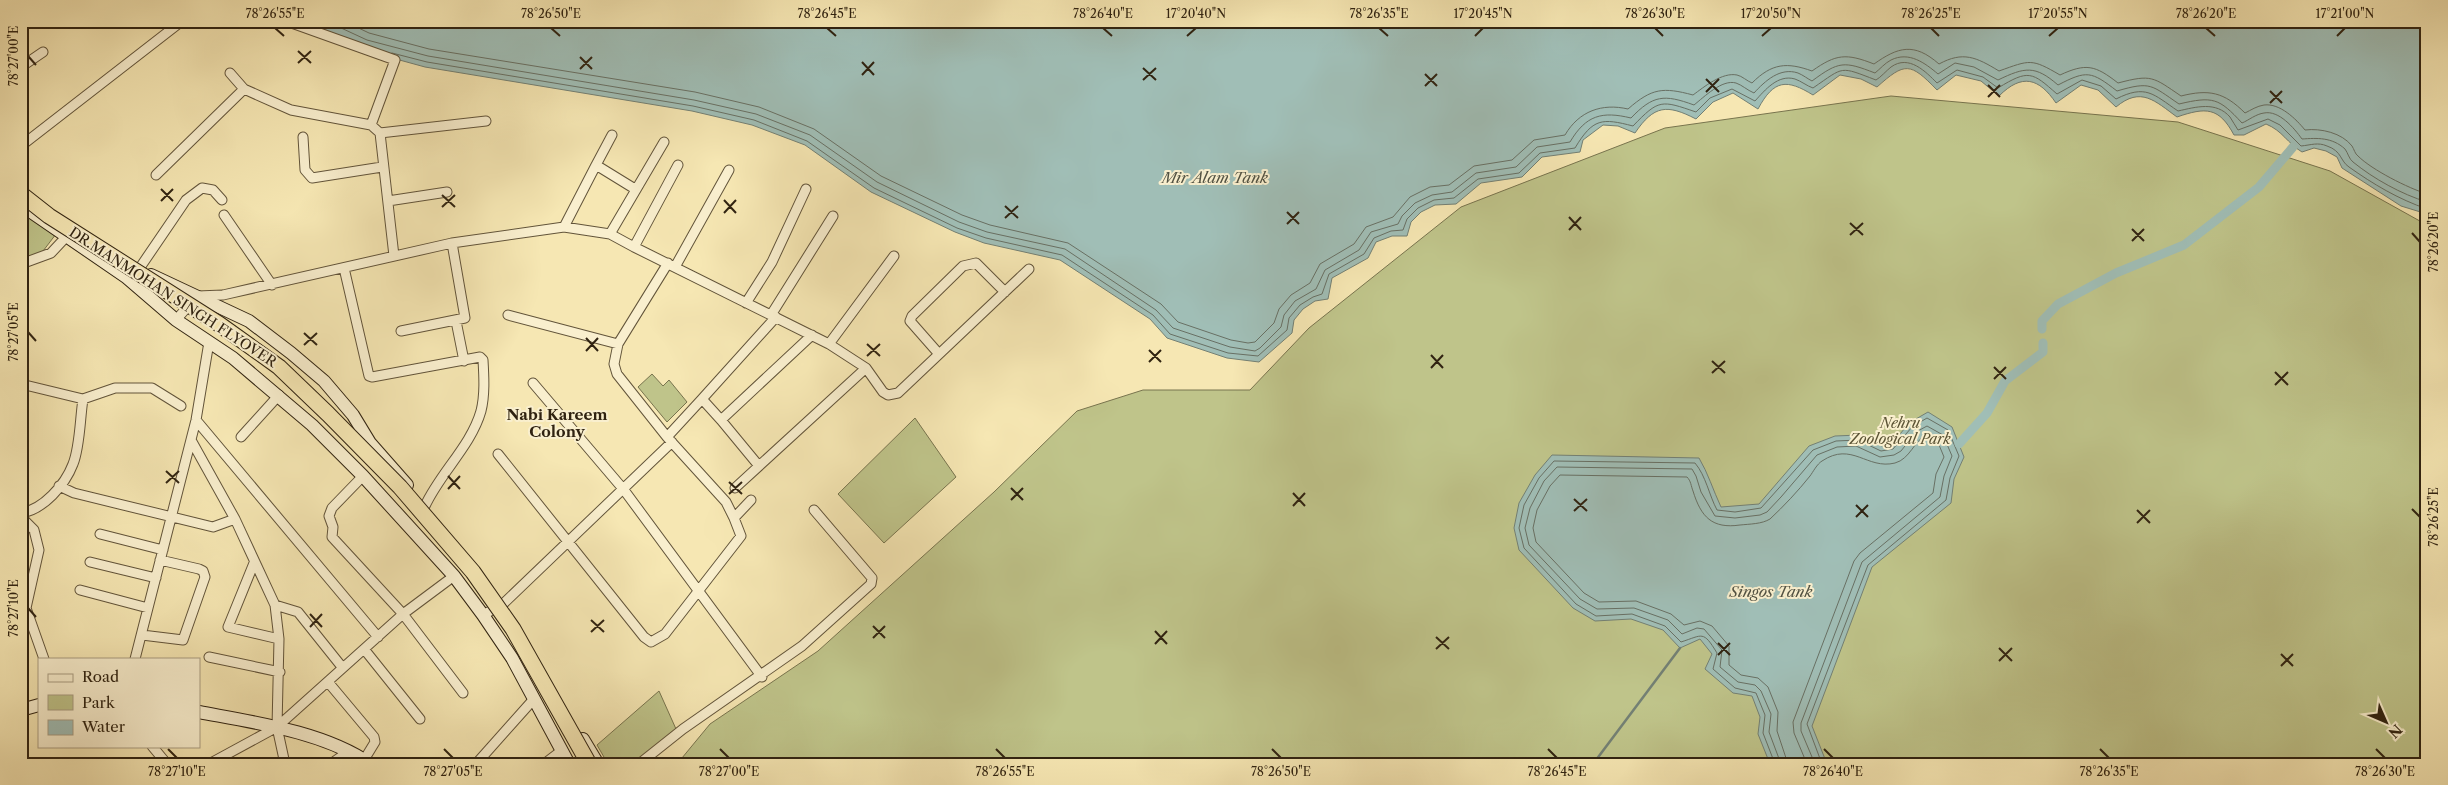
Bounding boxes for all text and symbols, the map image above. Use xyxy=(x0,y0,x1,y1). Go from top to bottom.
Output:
text: 78°26'55"E xyxy=(245,6,305,21)
text: 78°26'50"E xyxy=(521,6,581,21)
text: 78°26'45"E xyxy=(798,6,856,21)
text: 78°26'40"E xyxy=(1073,6,1133,21)
text: 17°20'40"N xyxy=(1166,6,1226,21)
text: 78°26'35"E xyxy=(1349,6,1409,21)
text: 17°20'45"N xyxy=(1453,6,1513,21)
text: 78°26'30"E xyxy=(1625,6,1685,21)
text: 17°20'50"N xyxy=(1741,6,1801,21)
text: 78°26'25"E xyxy=(1901,6,1961,21)
text: 17°20'55"N xyxy=(2028,6,2088,21)
text: 78°26'20"E xyxy=(2176,6,2236,21)
text: 17°21'00"N xyxy=(2316,6,2375,21)
text: 78°27'00"E xyxy=(6,26,21,86)
water label: Mir Alam Tank xyxy=(1160,168,1268,187)
text: 78°26'20"E xyxy=(2426,212,2441,272)
street label: DR.MANMOHAN SINGH FLYOVER xyxy=(66,223,281,371)
text: 78°27'05"E xyxy=(6,302,21,362)
district label: Nabi Kareem Colony xyxy=(507,405,608,441)
park label: Nehru Zoological Park xyxy=(1848,414,1952,448)
text: 78°26'25"E xyxy=(2426,487,2441,547)
text: 78°27'10"E xyxy=(6,579,21,637)
water label: Singos Tank xyxy=(1729,582,1813,601)
legend xyxy=(38,658,200,748)
text: Road xyxy=(82,667,119,686)
text: Park xyxy=(82,693,116,712)
north arrow xyxy=(2360,698,2410,748)
text: Water xyxy=(81,717,126,736)
text: N xyxy=(2385,721,2406,742)
text: 78°27'10"E xyxy=(148,764,206,779)
text: 78°27'05"E xyxy=(423,764,483,779)
text: 78°27'00"E xyxy=(699,764,759,779)
text: 78°26'55"E xyxy=(975,764,1035,779)
text: 78°26'50"E xyxy=(1251,764,1311,779)
text: 78°26'45"E xyxy=(1528,764,1586,779)
text: 78°26'40"E xyxy=(1803,764,1863,779)
text: 78°26'35"E xyxy=(2079,764,2139,779)
text: 78°26'30"E xyxy=(2355,764,2415,779)

